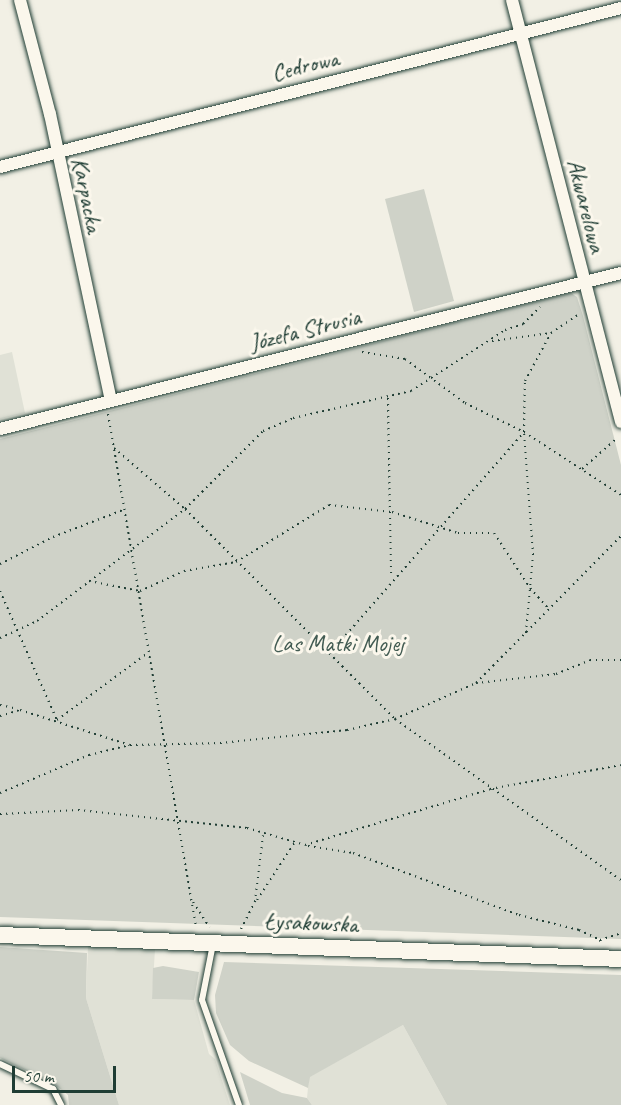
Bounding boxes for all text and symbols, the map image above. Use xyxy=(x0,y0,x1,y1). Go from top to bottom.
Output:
street label: Cedrowa xyxy=(269,44,341,88)
street label: Karpacka xyxy=(65,155,109,235)
street label: Akwarelowa xyxy=(560,156,612,256)
street label: Józefa Strusia xyxy=(246,302,364,358)
park label: Las Matki Mojej xyxy=(272,630,404,658)
street label: Łysakowska xyxy=(264,907,358,939)
scale bar xyxy=(15,1054,118,1092)
text: 50 m xyxy=(23,1065,54,1087)

